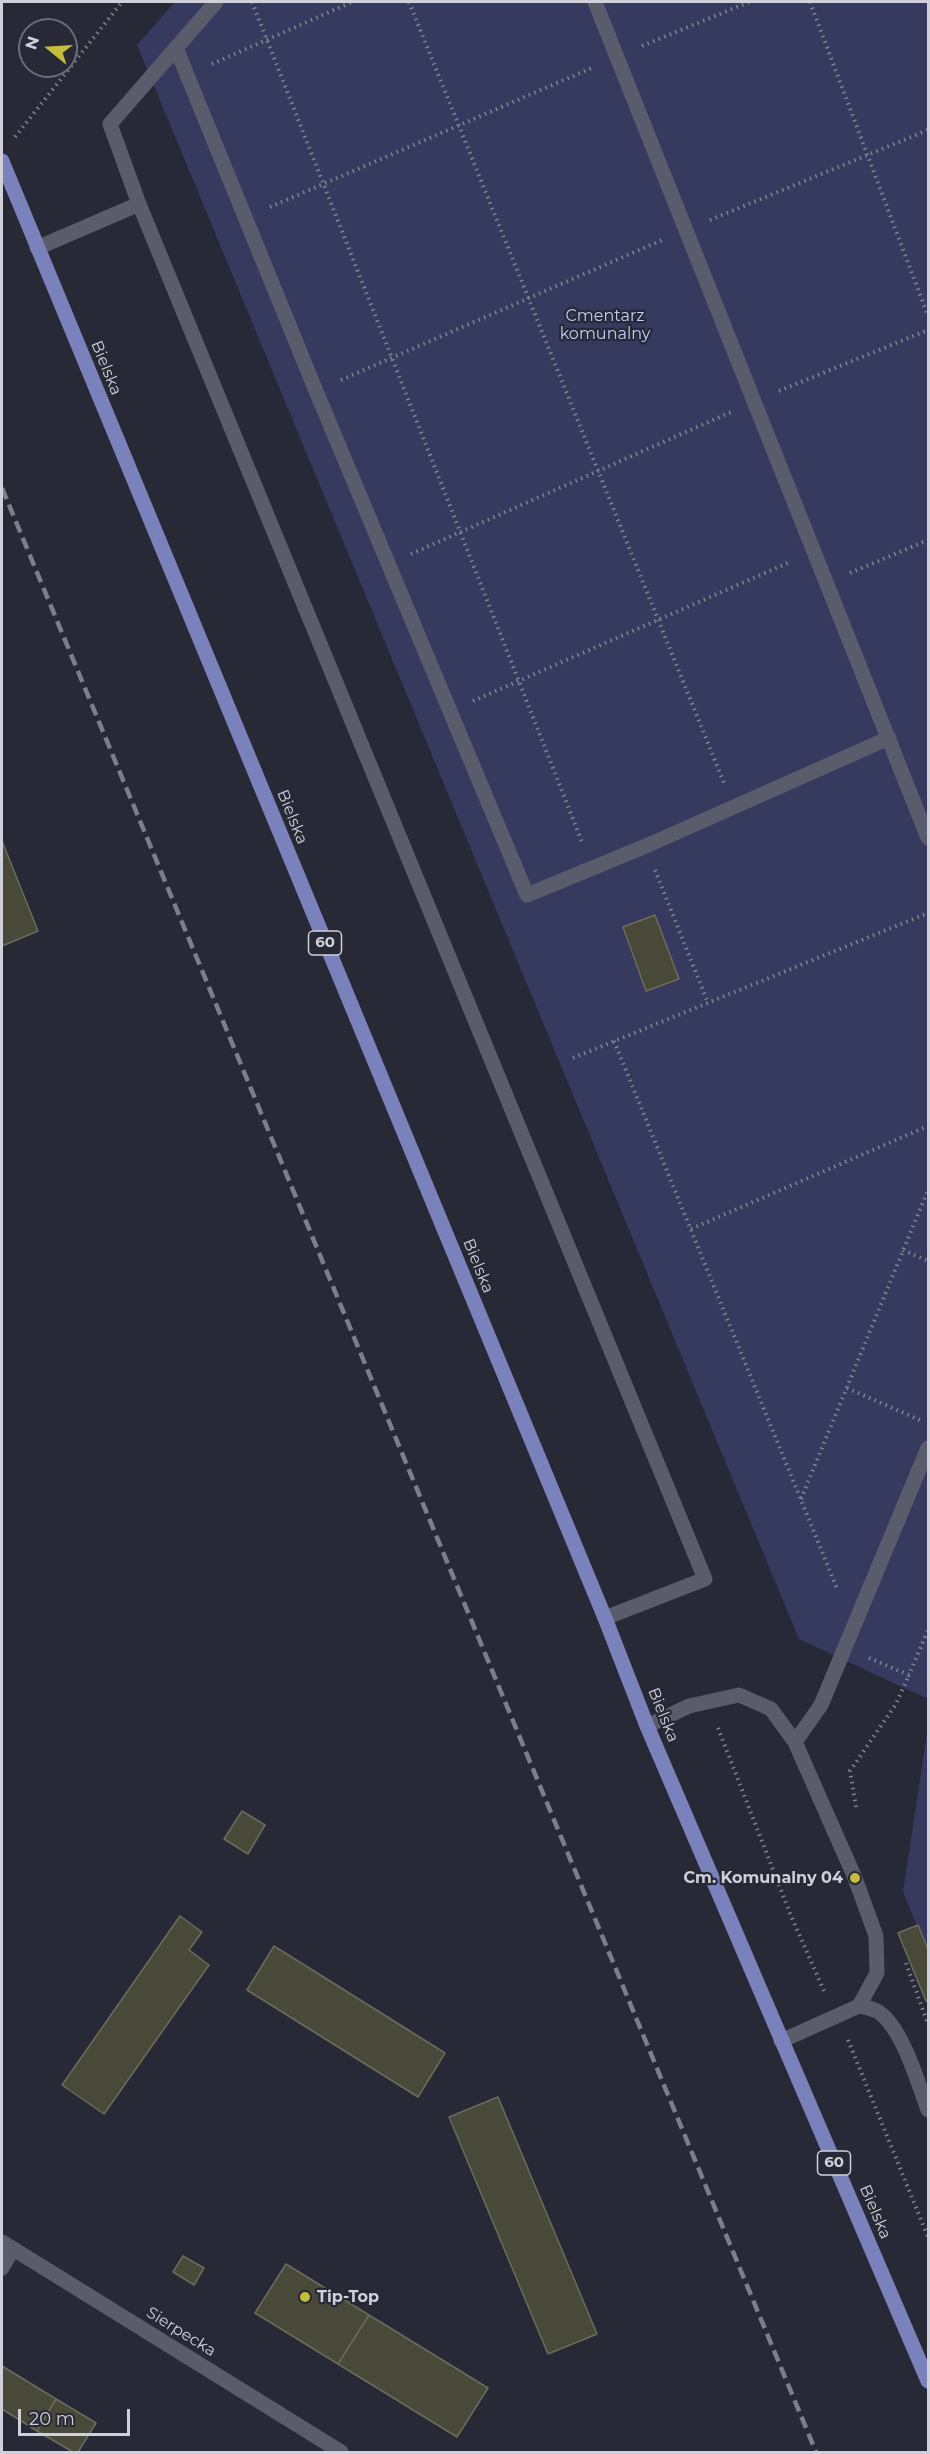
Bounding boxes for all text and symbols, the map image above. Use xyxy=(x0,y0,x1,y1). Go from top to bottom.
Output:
north arrow xyxy=(18,18,78,78)
text: N xyxy=(21,34,43,52)
park label: Cmentarz komunalny xyxy=(560,306,650,344)
street label: Bielska xyxy=(86,338,126,398)
street label: Bielska xyxy=(272,787,312,847)
road number: 60 xyxy=(308,931,342,955)
street label: Bielska xyxy=(458,1236,498,1296)
street label: Bielska xyxy=(643,1685,683,1745)
place label: Cm. Komunalny 04 xyxy=(684,1868,843,1888)
marker: Cm. Komunalny 04 xyxy=(848,1871,862,1885)
road number: 60 xyxy=(818,2151,850,2175)
street label: Bielska xyxy=(855,2182,895,2242)
place label: Tip-Top xyxy=(317,2287,379,2307)
marker: Tip-Top xyxy=(298,2290,312,2304)
street label: Sierpecka xyxy=(143,2303,219,2361)
scale bar xyxy=(21,2397,134,2435)
text: 20 m xyxy=(29,2408,75,2430)

